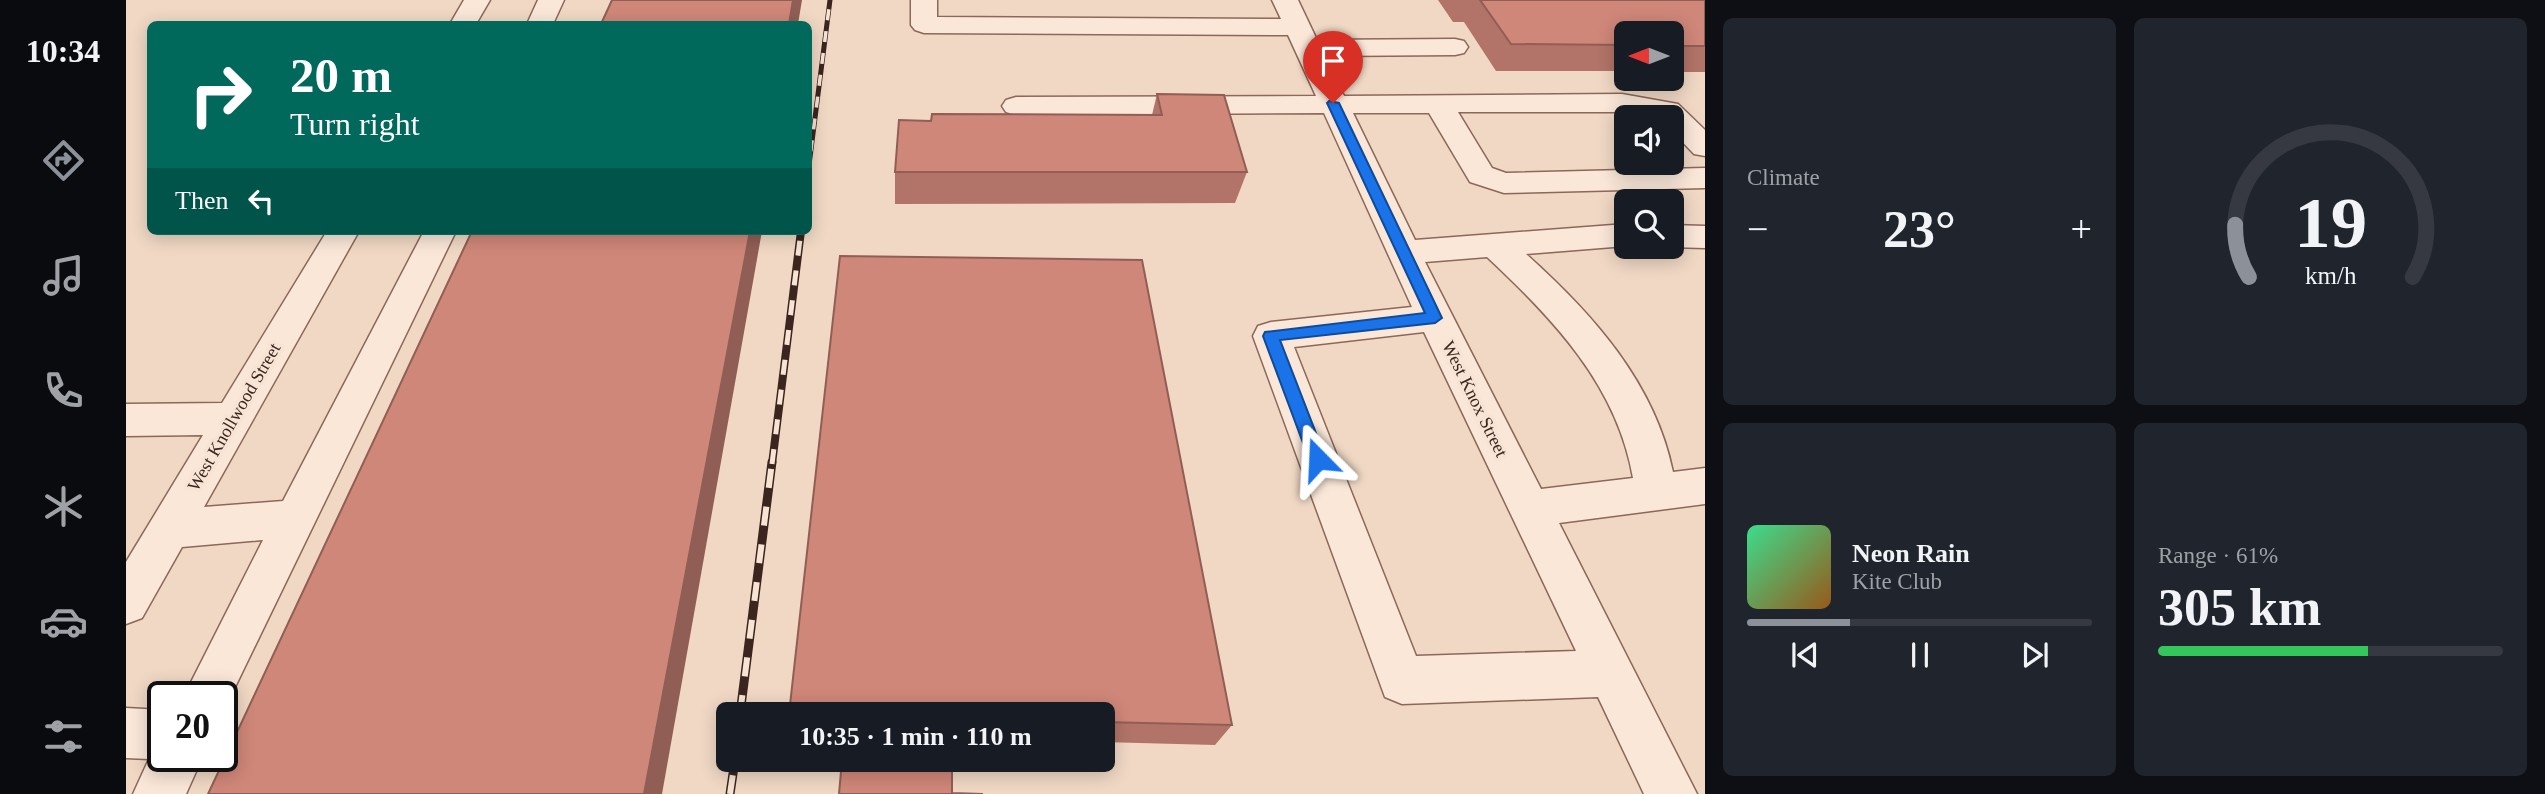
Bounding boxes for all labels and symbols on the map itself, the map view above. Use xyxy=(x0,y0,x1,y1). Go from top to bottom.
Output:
north arrow xyxy=(1614,21,1684,91)
pin xyxy=(1303,31,1363,103)
street label: West Knox Street xyxy=(1438,338,1512,460)
street label: West Knollwood Street xyxy=(183,339,285,495)
position arrow xyxy=(1281,422,1355,496)
speed limit sign: 20 xyxy=(147,681,238,772)

